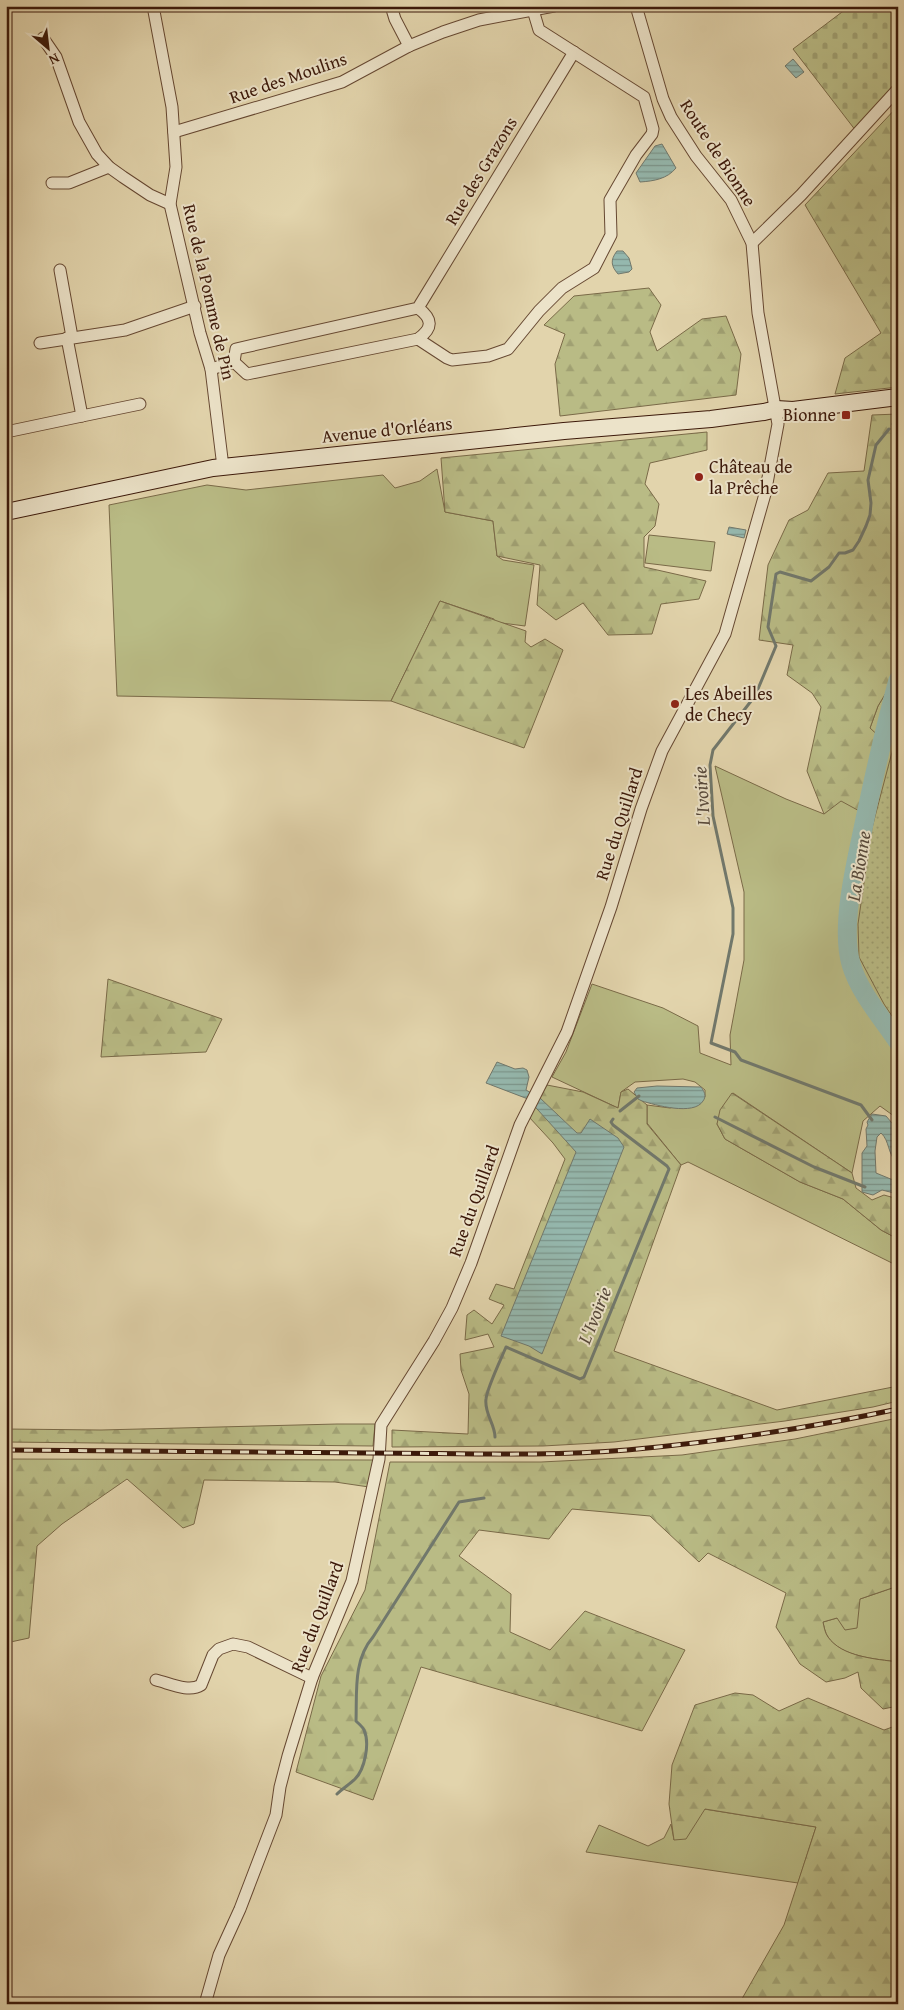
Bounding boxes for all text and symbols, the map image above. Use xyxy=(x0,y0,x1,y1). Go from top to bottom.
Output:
north arrow xyxy=(22,22,72,72)
street label: Rue des Moulins xyxy=(225,45,350,110)
text: N xyxy=(45,48,63,71)
street label: Route de Bionne xyxy=(674,94,763,212)
street label: Rue des Grazons xyxy=(437,111,524,230)
street label: Rue de la Pomme de Pin xyxy=(176,201,243,382)
place label: Bionne xyxy=(783,401,836,428)
street label: Avenue d'Orléans xyxy=(320,409,454,450)
marker: Bionne xyxy=(840,409,852,421)
place label: Château de la Prêche xyxy=(709,453,792,501)
marker: Château de la Prêche xyxy=(693,471,705,483)
place label: Les Abeilles de Checy xyxy=(685,680,773,728)
marker: Les Abeilles de Checy xyxy=(669,698,681,710)
street label: Rue du Quillard xyxy=(588,764,650,884)
water label: L'Ivoirie xyxy=(685,765,717,828)
water label: La Bionne xyxy=(838,828,877,904)
street label: Rue du Quillard xyxy=(441,1141,506,1260)
water label: L'Ivoirie xyxy=(570,1282,618,1349)
street label: Rue du Quillard xyxy=(283,1557,350,1676)

